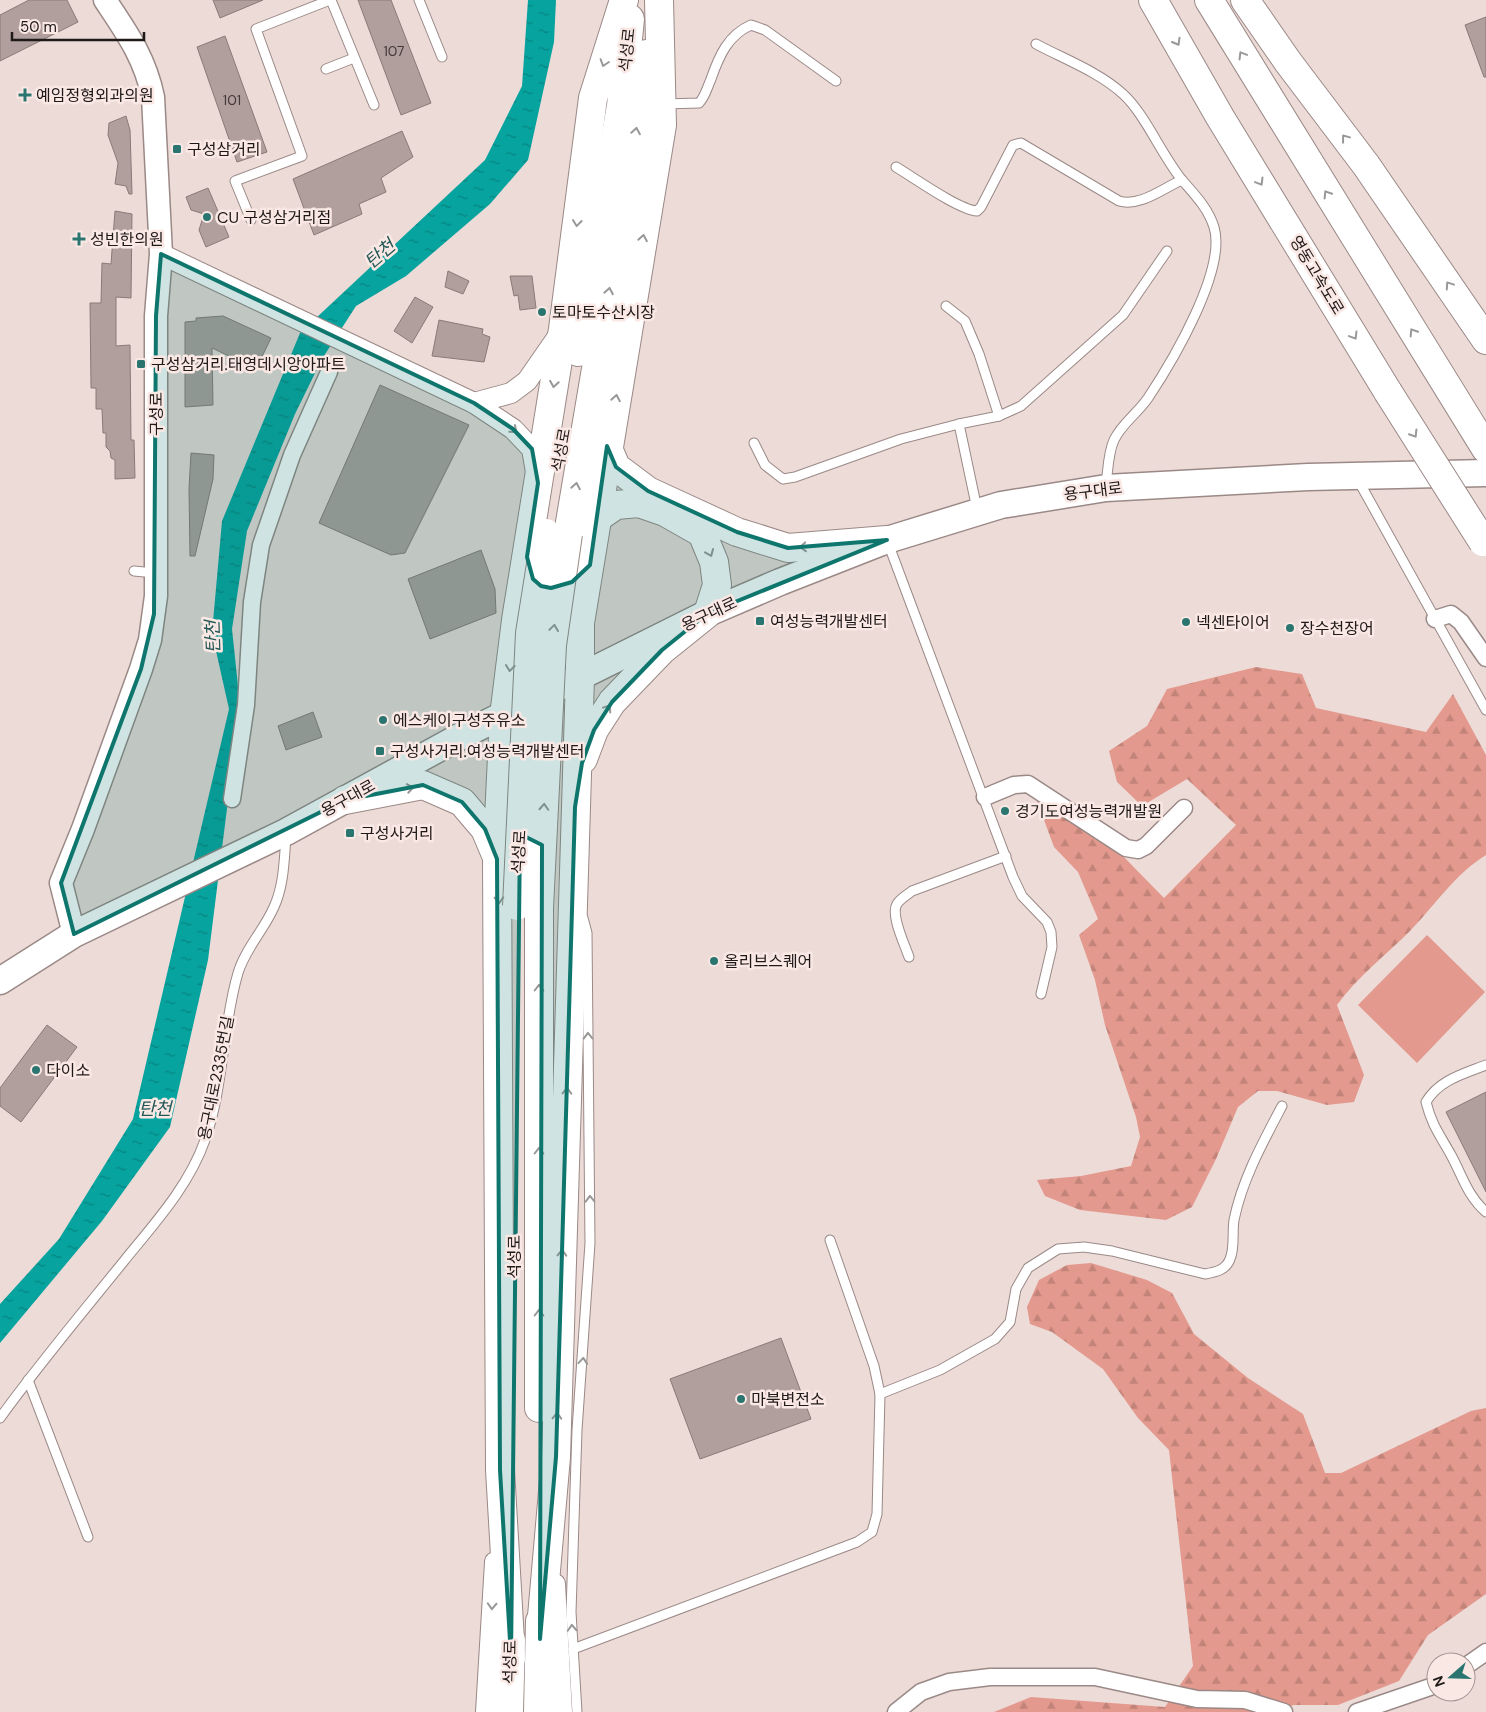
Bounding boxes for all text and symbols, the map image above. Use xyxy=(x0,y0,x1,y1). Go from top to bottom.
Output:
scale bar xyxy=(12,10,145,42)
text: 50 m xyxy=(20,17,57,37)
street label: 석성로 xyxy=(614,27,640,73)
one-way arrow xyxy=(1171,37,1181,46)
house number: 107 xyxy=(383,42,405,60)
one-way arrow xyxy=(1239,52,1249,61)
one-way arrow xyxy=(599,58,609,67)
place label: 예임정형외과의원 xyxy=(36,85,154,106)
marker: 예임정형외과의원 xyxy=(18,88,32,102)
house number: 101 xyxy=(223,91,241,109)
one-way arrow xyxy=(630,126,641,134)
one-way arrow xyxy=(1343,135,1351,144)
place label: 구성삼거리 xyxy=(187,139,261,160)
marker: 구성삼거리 xyxy=(171,143,183,155)
one-way arrow xyxy=(1253,177,1263,186)
one-way arrow xyxy=(1324,190,1334,199)
place label: CU 구성삼거리점 xyxy=(217,207,332,228)
marker: CU 구성삼거리점 xyxy=(201,211,213,223)
one-way arrow xyxy=(572,219,583,227)
place label: 성빈한의원 xyxy=(90,229,164,250)
marker: 성빈한의원 xyxy=(72,232,86,246)
street label: 영동고속도로 xyxy=(1285,232,1349,318)
water label: 탄천 xyxy=(360,233,402,274)
one-way arrow xyxy=(637,234,647,242)
one-way arrow xyxy=(1446,282,1455,291)
one-way arrow xyxy=(603,286,614,294)
place label: 토마토수산시장 xyxy=(552,302,655,323)
marker: 토마토수산시장 xyxy=(536,306,548,318)
one-way arrow xyxy=(1409,329,1419,338)
one-way arrow xyxy=(1347,330,1357,339)
place label: 구성삼거리.태영데시앙아파트 xyxy=(151,354,346,375)
marker: 구성삼거리.태영데시앙아파트 xyxy=(135,358,147,370)
one-way arrow xyxy=(550,379,560,388)
street label: 구성로 xyxy=(146,392,167,436)
one-way arrow xyxy=(610,394,620,403)
one-way arrow xyxy=(508,425,517,434)
street label: 석성로 xyxy=(547,426,575,474)
one-way arrow xyxy=(1408,428,1418,437)
street label: 용구대로 xyxy=(1062,477,1124,505)
one-way arrow xyxy=(570,481,581,489)
one-way arrow xyxy=(799,541,807,552)
one-way arrow xyxy=(704,548,715,557)
street label: 용구대로 xyxy=(678,592,740,636)
place label: 여성능력개발센터 xyxy=(770,611,888,632)
place label: 넥센타이어 xyxy=(1196,612,1270,633)
marker: 여성능력개발센터 xyxy=(754,615,766,627)
marker: 넥센타이어 xyxy=(1180,616,1192,628)
water label: 탄천 xyxy=(200,618,226,654)
place label: 장수천장어 xyxy=(1300,618,1374,639)
marker: 장수천장어 xyxy=(1284,622,1296,634)
one-way arrow xyxy=(549,623,559,632)
one-way arrow xyxy=(505,665,516,673)
one-way arrow xyxy=(602,704,611,713)
place label: 에스케이구성주유소 xyxy=(393,710,525,731)
marker: 에스케이구성주유소 xyxy=(377,714,389,726)
place label: 구성사거리.여성능력개발센터 xyxy=(390,741,585,762)
marker: 구성사거리.여성능력개발센터 xyxy=(374,745,386,757)
street label: 용구대로 xyxy=(317,774,379,821)
one-way arrow xyxy=(406,783,414,793)
place label: 경기도여성능력개발원 xyxy=(1015,801,1162,822)
one-way arrow xyxy=(538,803,549,811)
marker: 경기도여성능력개발원 xyxy=(999,805,1011,817)
place label: 구성사거리 xyxy=(360,823,434,844)
marker: 구성사거리 xyxy=(344,827,356,839)
street label: 석성로 xyxy=(507,829,531,875)
one-way arrow xyxy=(493,897,504,905)
place label: 올리브스퀘어 xyxy=(724,951,812,972)
marker: 올리브스퀘어 xyxy=(708,955,720,967)
one-way arrow xyxy=(534,984,544,992)
street label: 용구대로2335번길 xyxy=(194,1014,238,1142)
one-way arrow xyxy=(583,1032,593,1040)
place label: 다이소 xyxy=(46,1060,90,1081)
marker: 다이소 xyxy=(30,1064,42,1076)
one-way arrow xyxy=(561,1087,572,1095)
water label: 탄천 xyxy=(138,1097,174,1121)
one-way arrow xyxy=(534,1147,544,1154)
one-way arrow xyxy=(585,1195,595,1202)
street label: 석성로 xyxy=(504,1235,525,1279)
one-way arrow xyxy=(557,1249,567,1256)
one-way arrow xyxy=(534,1309,544,1317)
one-way arrow xyxy=(577,1357,588,1365)
place label: 마북변전소 xyxy=(751,1389,825,1410)
marker: 마북변전소 xyxy=(735,1393,747,1405)
one-way arrow xyxy=(552,1411,563,1419)
one-way arrow xyxy=(487,1602,498,1610)
one-way arrow xyxy=(566,1624,577,1632)
street label: 석성로 xyxy=(499,1639,521,1684)
north arrow xyxy=(1426,1652,1476,1702)
text: N xyxy=(1429,1674,1449,1689)

